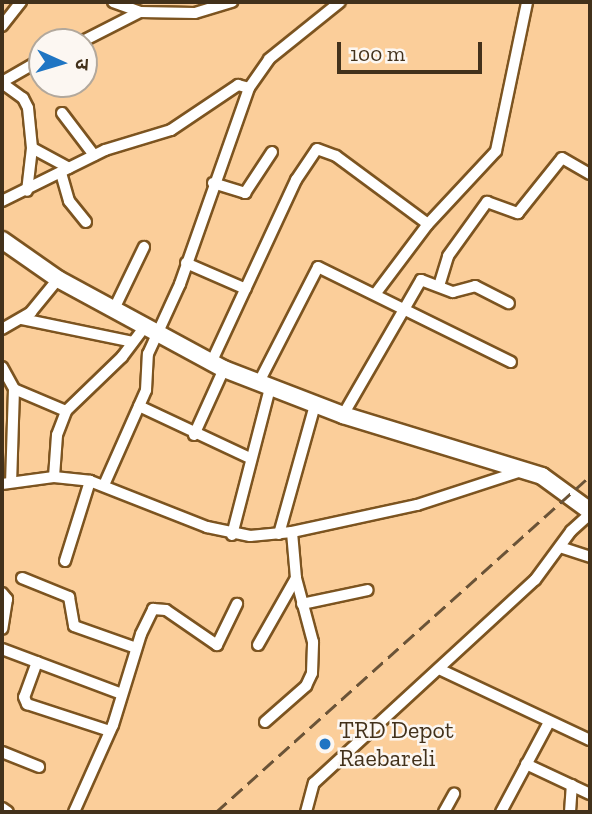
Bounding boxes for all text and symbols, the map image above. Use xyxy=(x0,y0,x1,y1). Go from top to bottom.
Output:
north arrow xyxy=(28,28,98,98)
scale bar xyxy=(340,28,485,72)
text: 100 m xyxy=(350,41,405,66)
text: उ xyxy=(71,58,94,71)
place label: TRD Depot Raebareli xyxy=(339,716,454,772)
marker: TRD Depot Raebareli xyxy=(317,736,333,752)

